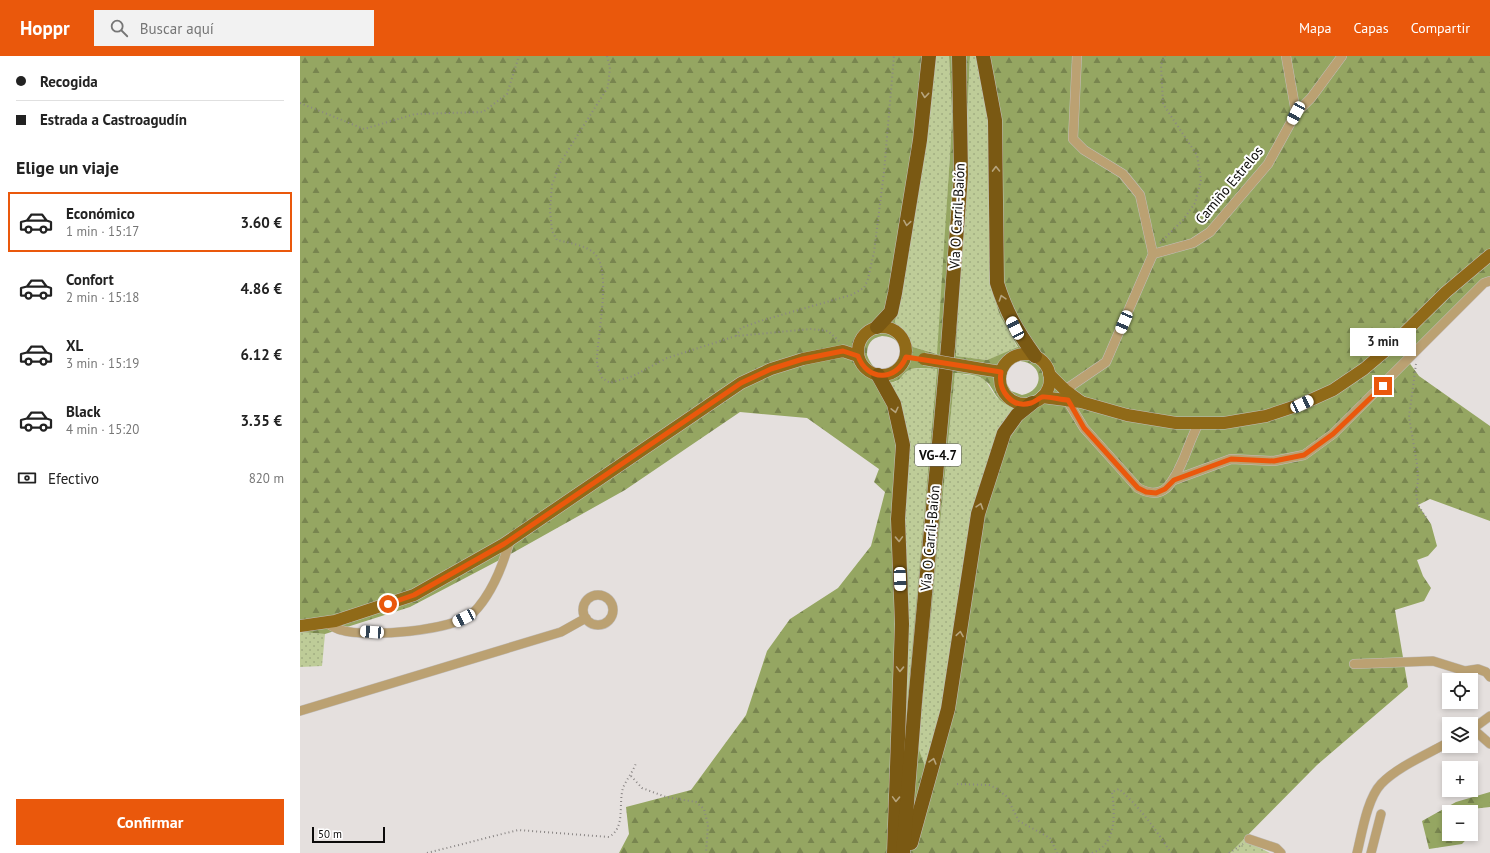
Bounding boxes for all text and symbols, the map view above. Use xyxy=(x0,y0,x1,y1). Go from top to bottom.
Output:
search box xyxy=(94,10,374,46)
text: Hoppr xyxy=(20,16,70,40)
icon: search xyxy=(108,17,130,39)
text: Buscar aquí xyxy=(140,19,214,38)
text: Mapa xyxy=(1299,19,1332,37)
text: Capas xyxy=(1354,19,1389,37)
text: Compartir xyxy=(1411,19,1470,37)
text: Recogida xyxy=(40,72,98,91)
one-way arrow xyxy=(920,92,929,98)
car xyxy=(1285,100,1307,126)
text: Estrada a Castroagudín xyxy=(40,110,187,129)
street label: Camiño Estrelos xyxy=(1191,142,1267,228)
text: Elige un viaje xyxy=(16,156,119,179)
street label: Vía O Carril-Baión xyxy=(945,163,969,270)
one-way arrow xyxy=(992,166,1000,172)
icon: car xyxy=(18,204,54,240)
text: Económico xyxy=(66,204,135,223)
text: 3.60 € xyxy=(240,213,282,232)
one-way arrow xyxy=(903,220,911,227)
text: 1 min · 15:17 xyxy=(66,223,139,240)
icon: car xyxy=(18,270,54,306)
text: Confort xyxy=(66,270,114,289)
text: 4.86 € xyxy=(240,279,282,298)
text: 2 min · 15:18 xyxy=(66,289,139,306)
one-way arrow xyxy=(998,295,1007,302)
car xyxy=(1114,309,1134,335)
car xyxy=(1004,315,1026,341)
callout: 3 min xyxy=(1350,328,1416,356)
text: 3 min xyxy=(1367,333,1399,350)
icon: car xyxy=(18,336,54,372)
text: XL xyxy=(66,336,83,355)
text: 6.12 € xyxy=(240,345,282,364)
text: 3 min · 15:19 xyxy=(66,355,139,372)
route end xyxy=(1374,377,1392,395)
car xyxy=(1289,393,1315,415)
icon: car xyxy=(18,402,54,438)
text: Black xyxy=(66,402,101,421)
one-way arrow xyxy=(891,407,899,413)
text: 3.35 € xyxy=(240,411,282,430)
text: 4 min · 15:20 xyxy=(66,421,139,438)
road number: VG-4.7 xyxy=(915,444,961,466)
icon: cash xyxy=(16,467,38,489)
text: Efectivo xyxy=(48,469,99,488)
text: 820 m xyxy=(249,470,284,487)
street label: Vía O Carril-Baión xyxy=(916,484,944,593)
one-way arrow xyxy=(975,503,984,510)
one-way arrow xyxy=(895,536,903,542)
car xyxy=(894,567,906,591)
route start xyxy=(379,595,397,613)
car xyxy=(451,607,477,629)
car xyxy=(360,625,384,639)
one-way arrow xyxy=(955,631,964,637)
one-way arrow xyxy=(896,666,904,672)
map controls xyxy=(1442,673,1478,841)
button: locate xyxy=(1442,673,1478,709)
button: layers xyxy=(1442,717,1478,753)
one-way arrow xyxy=(928,758,937,765)
button: + xyxy=(1442,761,1478,797)
one-way arrow xyxy=(891,796,900,802)
button: Confirmar xyxy=(16,799,284,845)
button: − xyxy=(1442,805,1478,841)
scale bar xyxy=(312,825,385,844)
text: 50 m xyxy=(318,827,342,841)

